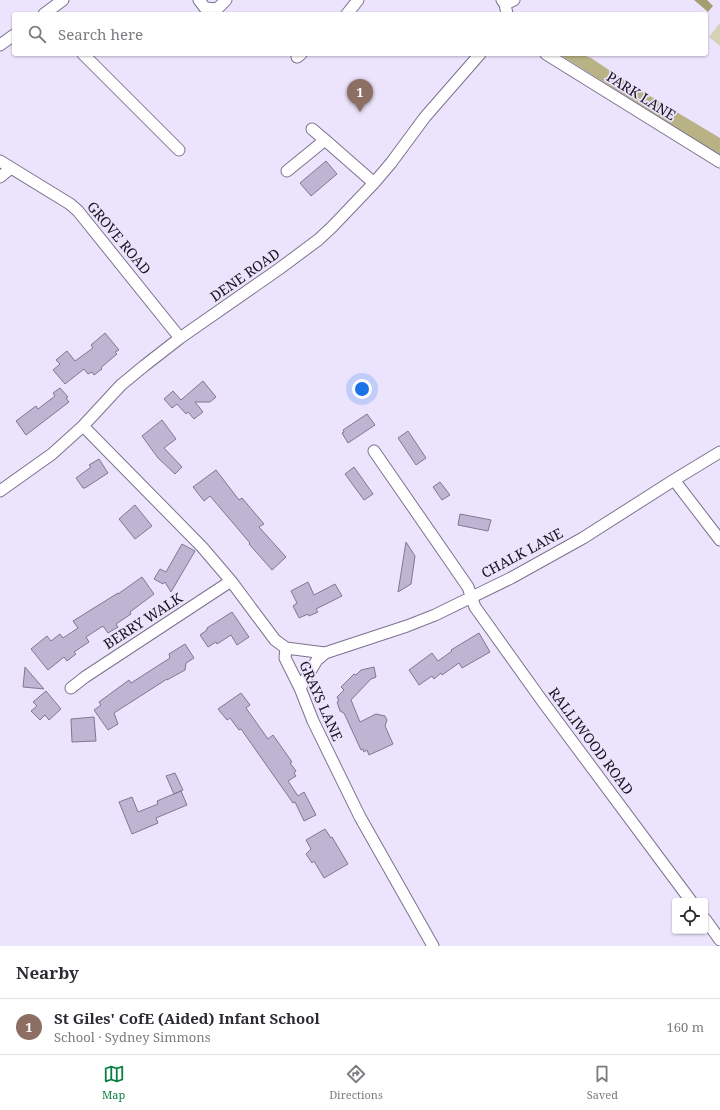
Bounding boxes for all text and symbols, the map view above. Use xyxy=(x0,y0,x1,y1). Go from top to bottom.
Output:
search box xyxy=(12,12,708,56)
icon: search xyxy=(26,23,48,45)
text: Search here xyxy=(58,24,143,44)
street label: PARK LANE xyxy=(603,67,680,125)
pin: 1 xyxy=(347,79,373,112)
street label: GROVE ROAD xyxy=(83,197,156,278)
street label: DENE ROAD xyxy=(206,244,283,306)
your location xyxy=(352,379,372,399)
street label: CHALK LANE xyxy=(478,523,566,582)
street label: BERRY WALK xyxy=(100,588,186,653)
street label: GRAYS LANE xyxy=(295,658,348,744)
street label: RALLIWOOD ROAD xyxy=(545,683,638,798)
map controls xyxy=(672,898,708,934)
button: locate xyxy=(672,898,708,934)
text: Nearby xyxy=(16,961,79,984)
text: St Giles' CofE (Aided) Infant School xyxy=(54,1008,320,1028)
text: 1 xyxy=(25,1018,33,1036)
text: 160 m xyxy=(667,1018,704,1036)
text: School · Sydney Simmons xyxy=(54,1028,211,1046)
tab: Map xyxy=(102,1063,125,1102)
tab: Directions xyxy=(329,1063,383,1102)
tab: Saved xyxy=(587,1063,618,1102)

